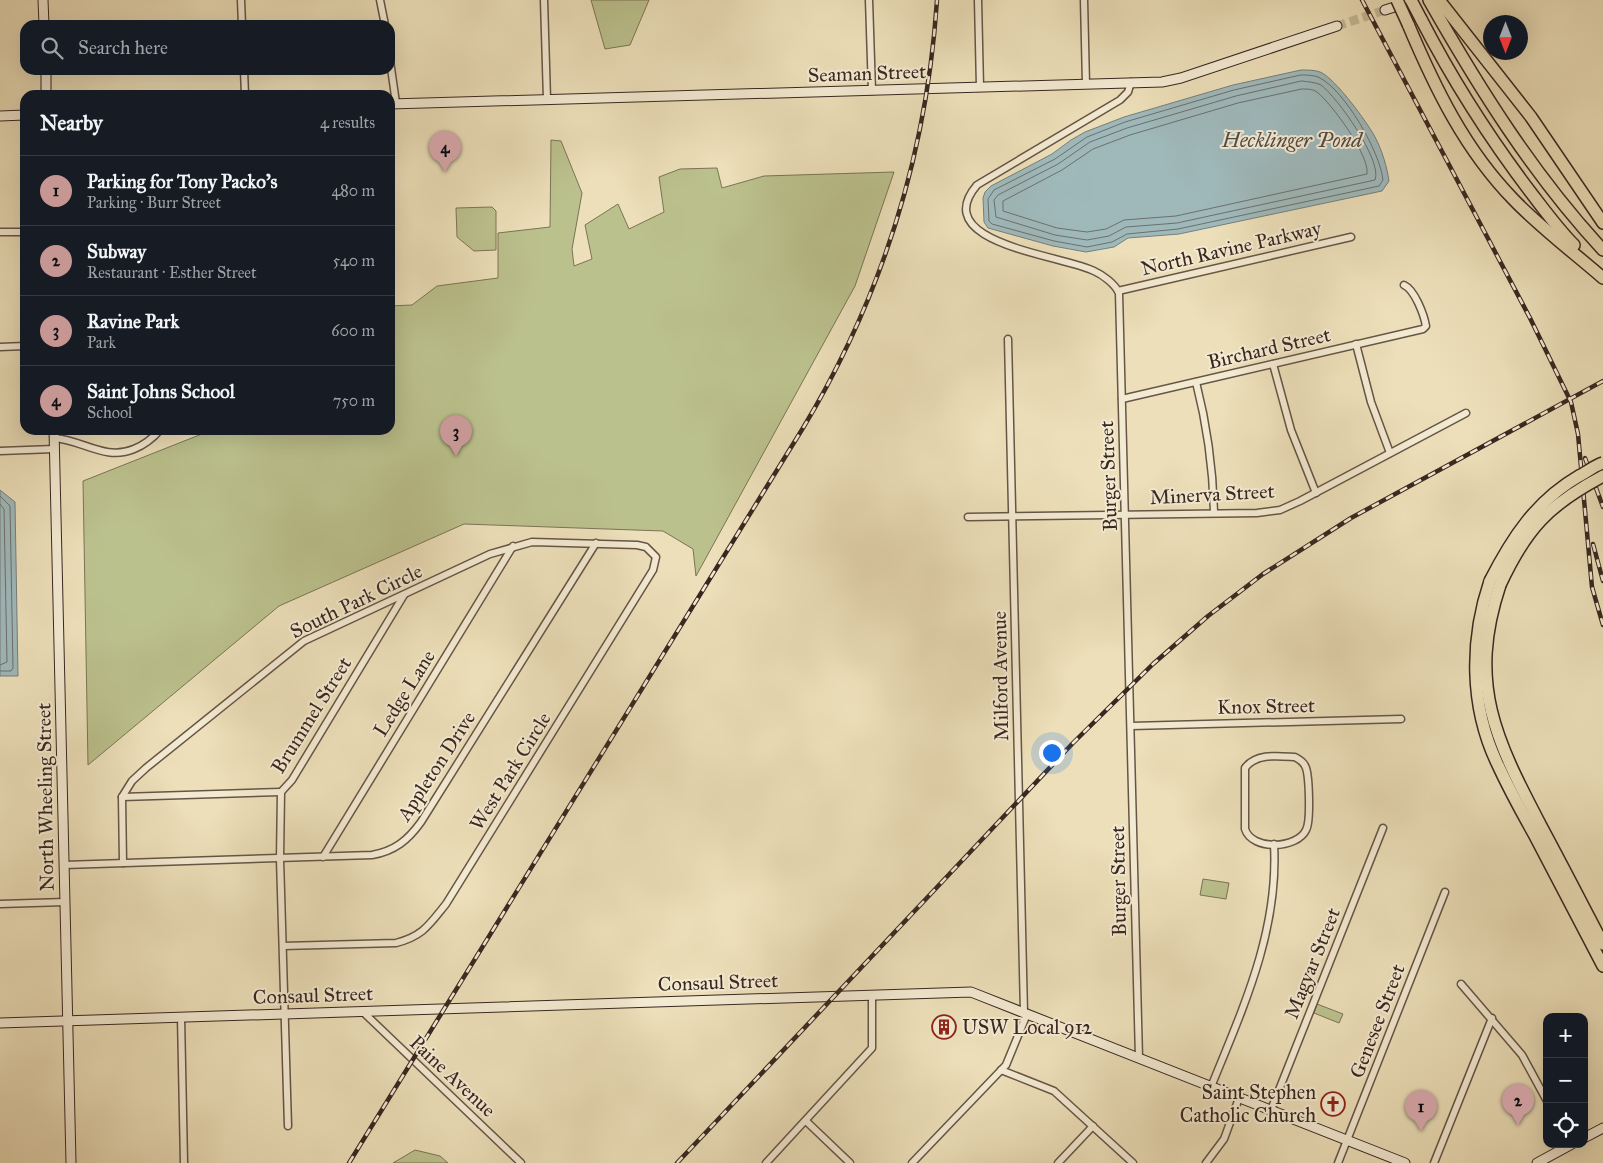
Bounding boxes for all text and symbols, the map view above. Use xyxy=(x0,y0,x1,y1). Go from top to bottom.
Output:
north arrow xyxy=(1483,15,1528,60)
search box xyxy=(20,20,395,75)
icon: search xyxy=(38,34,66,62)
text: Search here xyxy=(78,36,168,59)
street label: Seaman Street xyxy=(807,59,927,87)
text: Nearby xyxy=(40,110,103,136)
text: 4 results xyxy=(320,113,375,132)
water label: Hecklinger Pond xyxy=(1221,127,1364,153)
pin: 4 xyxy=(429,131,461,172)
text: Parking for Tony Packo's xyxy=(87,170,277,193)
text: 1 xyxy=(53,181,59,200)
text: 480 m xyxy=(331,181,375,200)
text: Parking · Burr Street xyxy=(87,193,221,212)
street label: North Ravine Parkway xyxy=(1138,215,1324,280)
text: Subway xyxy=(87,240,146,263)
text: 2 xyxy=(52,251,60,270)
text: 540 m xyxy=(333,251,375,270)
text: Restaurant · Esther Street xyxy=(87,263,257,282)
text: Ravine Park xyxy=(87,310,179,333)
text: 3 xyxy=(53,321,59,340)
text: 600 m xyxy=(331,321,375,340)
street label: Birchard Street xyxy=(1205,322,1333,374)
text: Park xyxy=(87,333,116,352)
text: Saint Johns School xyxy=(87,380,235,403)
text: 4 xyxy=(52,391,60,410)
text: 750 m xyxy=(333,391,375,410)
text: School xyxy=(87,403,132,422)
pin: 3 xyxy=(440,415,472,456)
street label: Burger Street xyxy=(1094,420,1123,532)
street label: Minerva Street xyxy=(1149,479,1275,509)
street label: South Park Circle xyxy=(286,559,426,643)
street label: Milford Avenue xyxy=(987,611,1013,741)
street label: Ledge Lane xyxy=(368,645,441,741)
street label: Brummel Street xyxy=(266,652,356,778)
street label: Knox Street xyxy=(1217,693,1315,719)
street label: North Wheeling Street xyxy=(31,702,60,892)
street label: Appleton Drive xyxy=(391,707,480,826)
street label: West Park Circle xyxy=(464,708,556,834)
your location xyxy=(1039,740,1065,766)
street label: Burger Street xyxy=(1105,826,1132,936)
street label: Magyar Street xyxy=(1279,904,1346,1022)
street label: Genesee Street xyxy=(1344,961,1410,1081)
street label: Consaul Street xyxy=(657,968,779,996)
street label: Consaul Street xyxy=(252,981,374,1009)
map controls xyxy=(1543,1013,1588,1148)
button: + xyxy=(1543,1013,1588,1058)
building icon: USW Local 912 xyxy=(931,1014,957,1040)
place label: USW Local 912 xyxy=(962,1015,1093,1039)
street label: Paine Avenue xyxy=(405,1030,501,1122)
button: − xyxy=(1543,1058,1588,1103)
place label: Saint Stephen Catholic Church xyxy=(1180,1080,1316,1127)
pin: 2 xyxy=(1502,1084,1534,1125)
pin: 1 xyxy=(1405,1090,1437,1131)
church icon: Saint Stephen Catholic Church xyxy=(1320,1091,1346,1117)
button: locate xyxy=(1543,1103,1588,1148)

